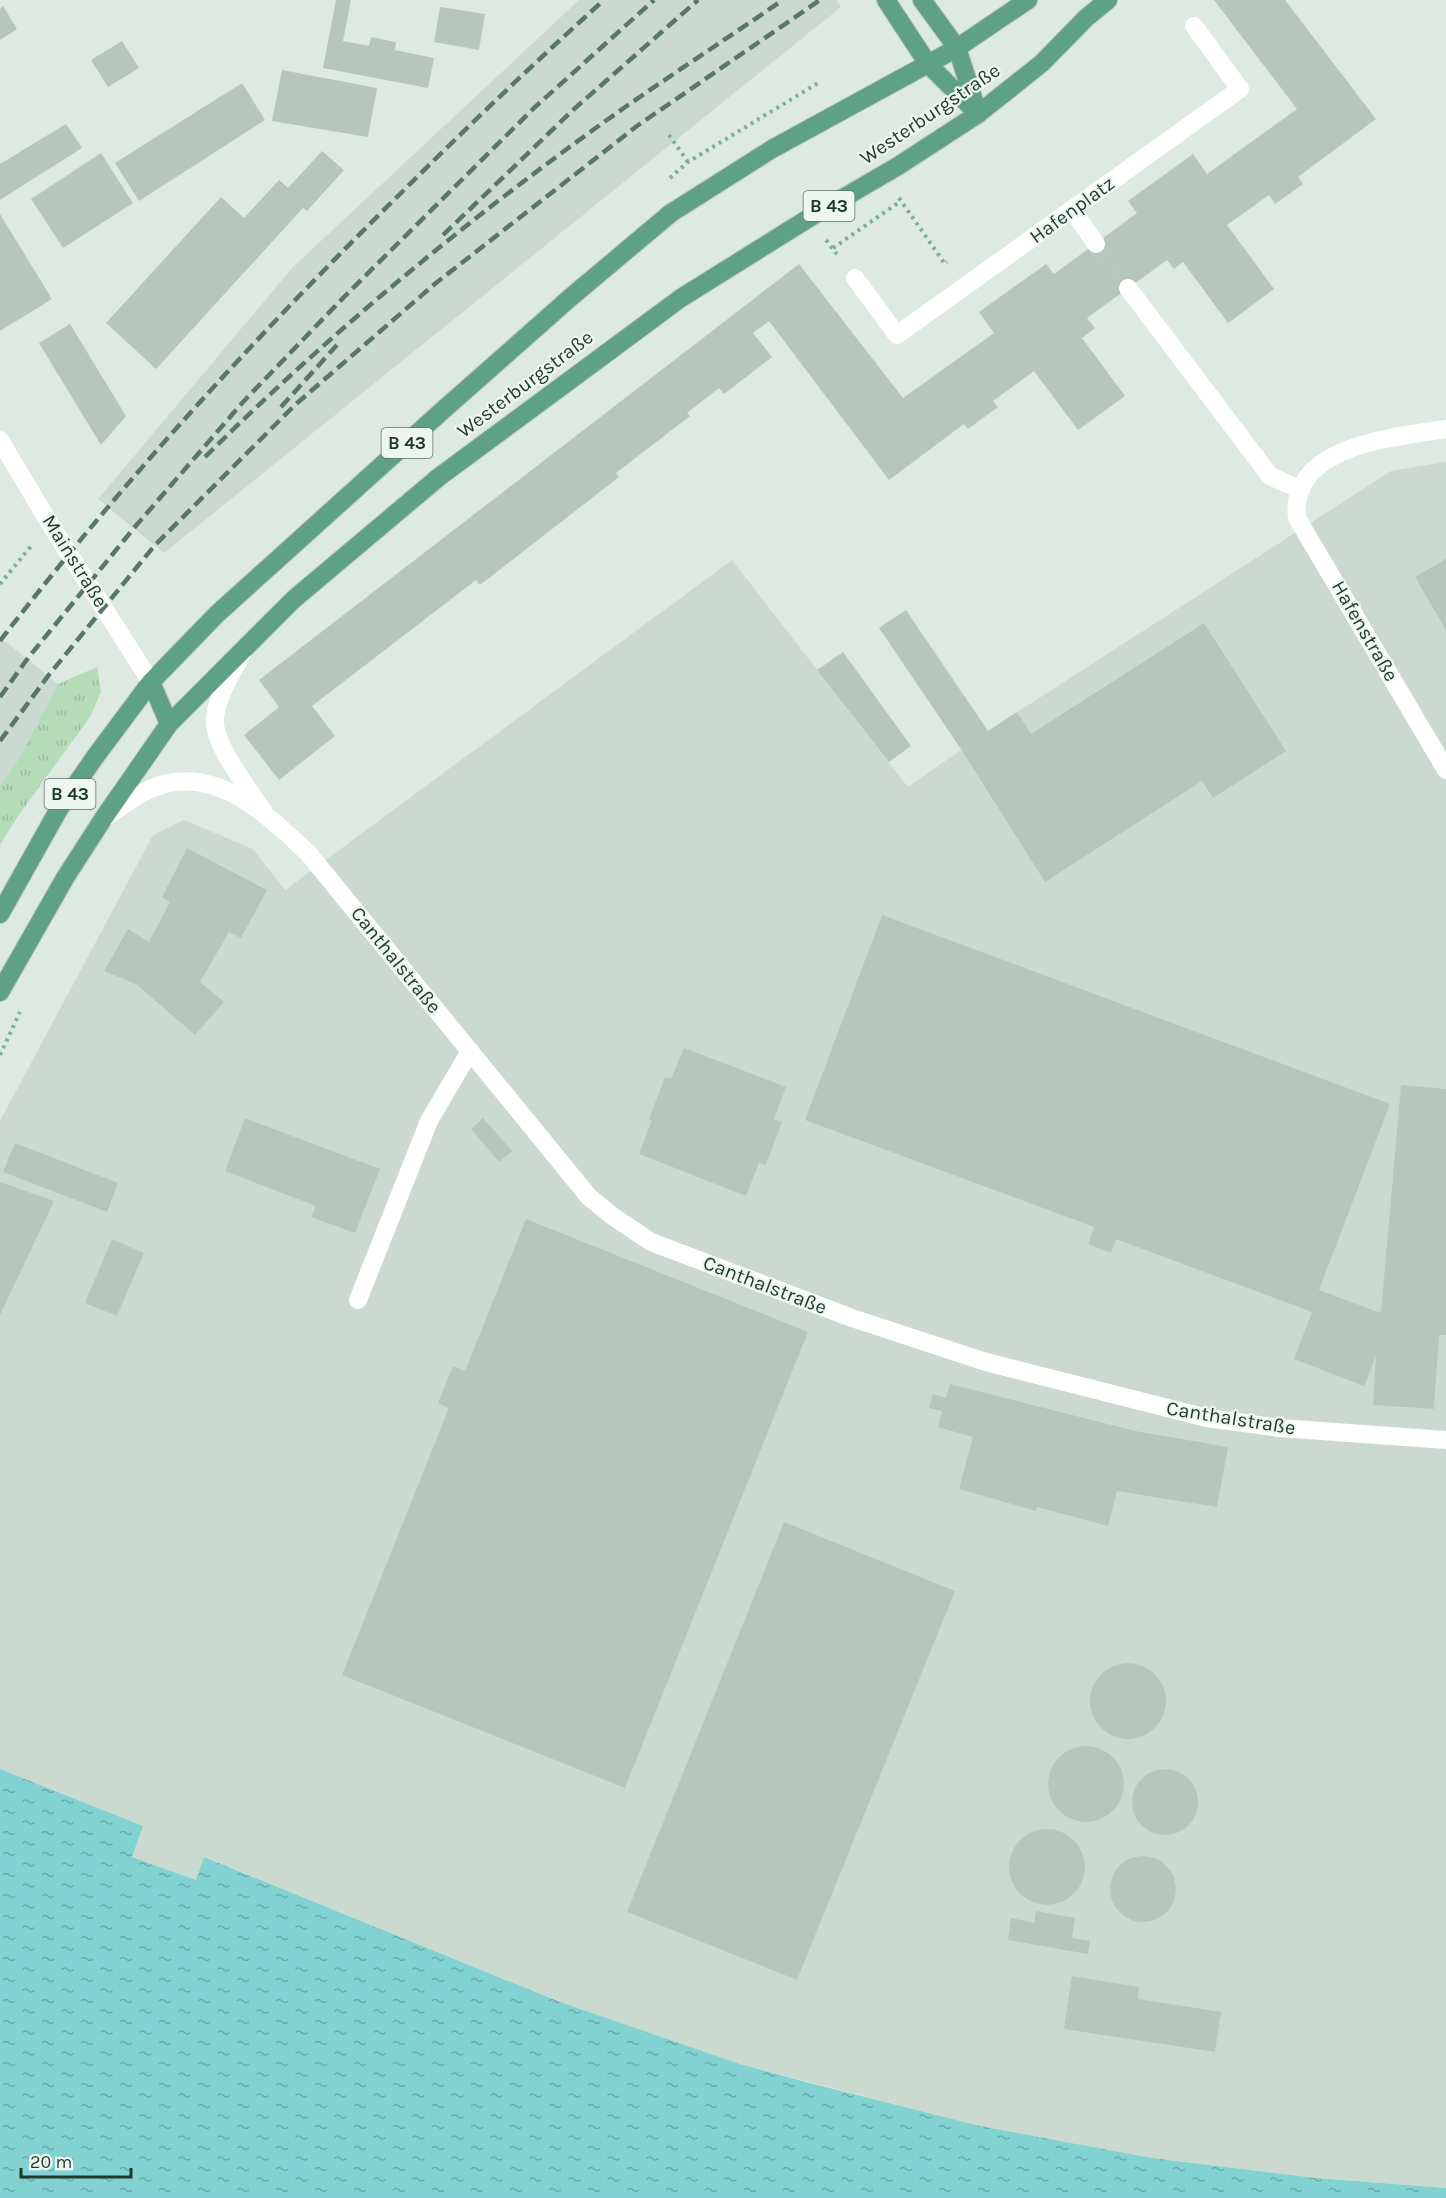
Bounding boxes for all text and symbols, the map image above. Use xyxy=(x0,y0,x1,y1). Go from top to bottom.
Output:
street label: Westerburgstraße xyxy=(856,59,1004,169)
street label: Hafenplatz xyxy=(1025,172,1119,248)
road number: B 43 xyxy=(804,191,854,221)
street label: Westerburgstraße xyxy=(453,325,597,443)
road number: B 43 xyxy=(382,428,432,458)
street label: Mainstraße xyxy=(37,510,113,612)
street label: Hafenstraße xyxy=(1327,577,1403,685)
road number: B 43 xyxy=(44,779,96,809)
street label: Canthalstraße xyxy=(346,902,446,1018)
street label: Canthalstraße xyxy=(700,1251,830,1319)
street label: Canthalstraße xyxy=(1165,1396,1297,1440)
scale bar xyxy=(21,2141,130,2179)
text: 20 m xyxy=(30,2151,72,2173)

